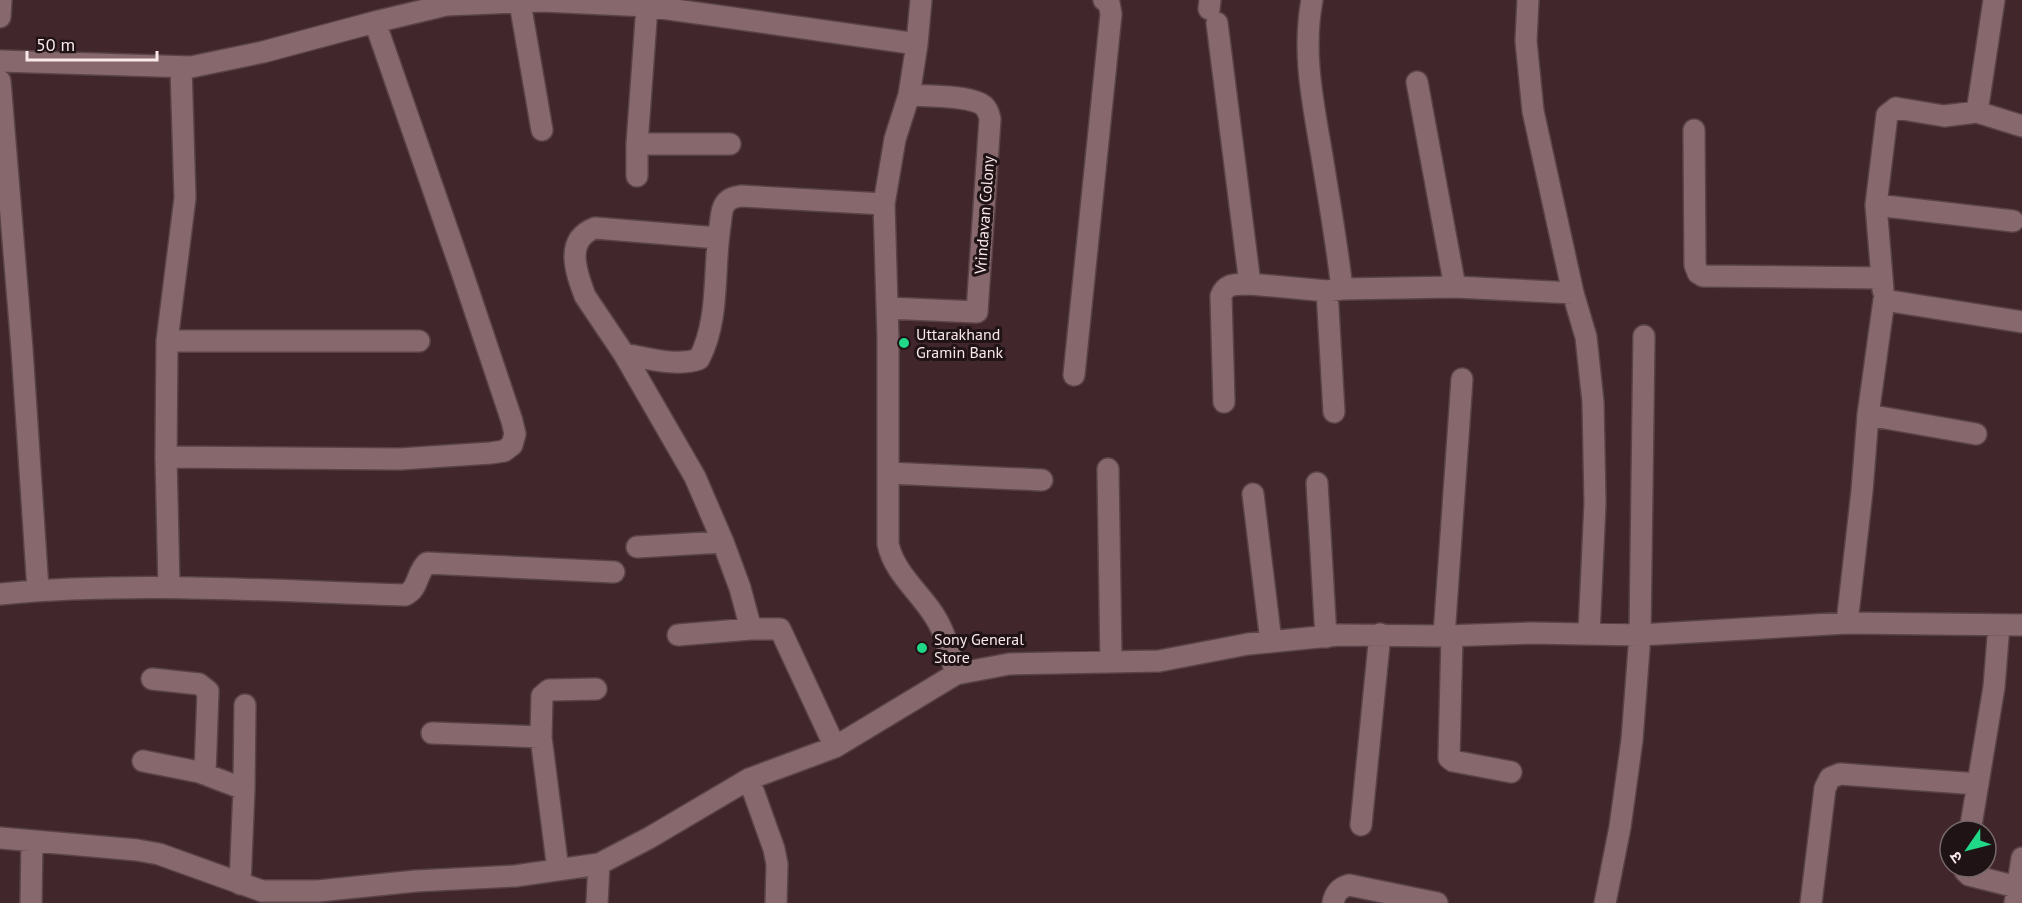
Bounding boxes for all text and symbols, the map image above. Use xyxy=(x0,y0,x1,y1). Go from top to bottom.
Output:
scale bar xyxy=(27,24,158,62)
text: 50 m xyxy=(36,33,75,56)
street label: Vrindavan Colony xyxy=(970,155,998,276)
place label: Uttarakhand Gramin Bank xyxy=(916,324,1004,362)
marker: Uttarakhand Gramin Bank xyxy=(897,336,911,350)
place label: Sony General Store xyxy=(934,629,1024,667)
marker: Sony General Store xyxy=(915,641,929,655)
north arrow xyxy=(1938,819,1998,879)
text: उ xyxy=(1944,848,1967,867)

